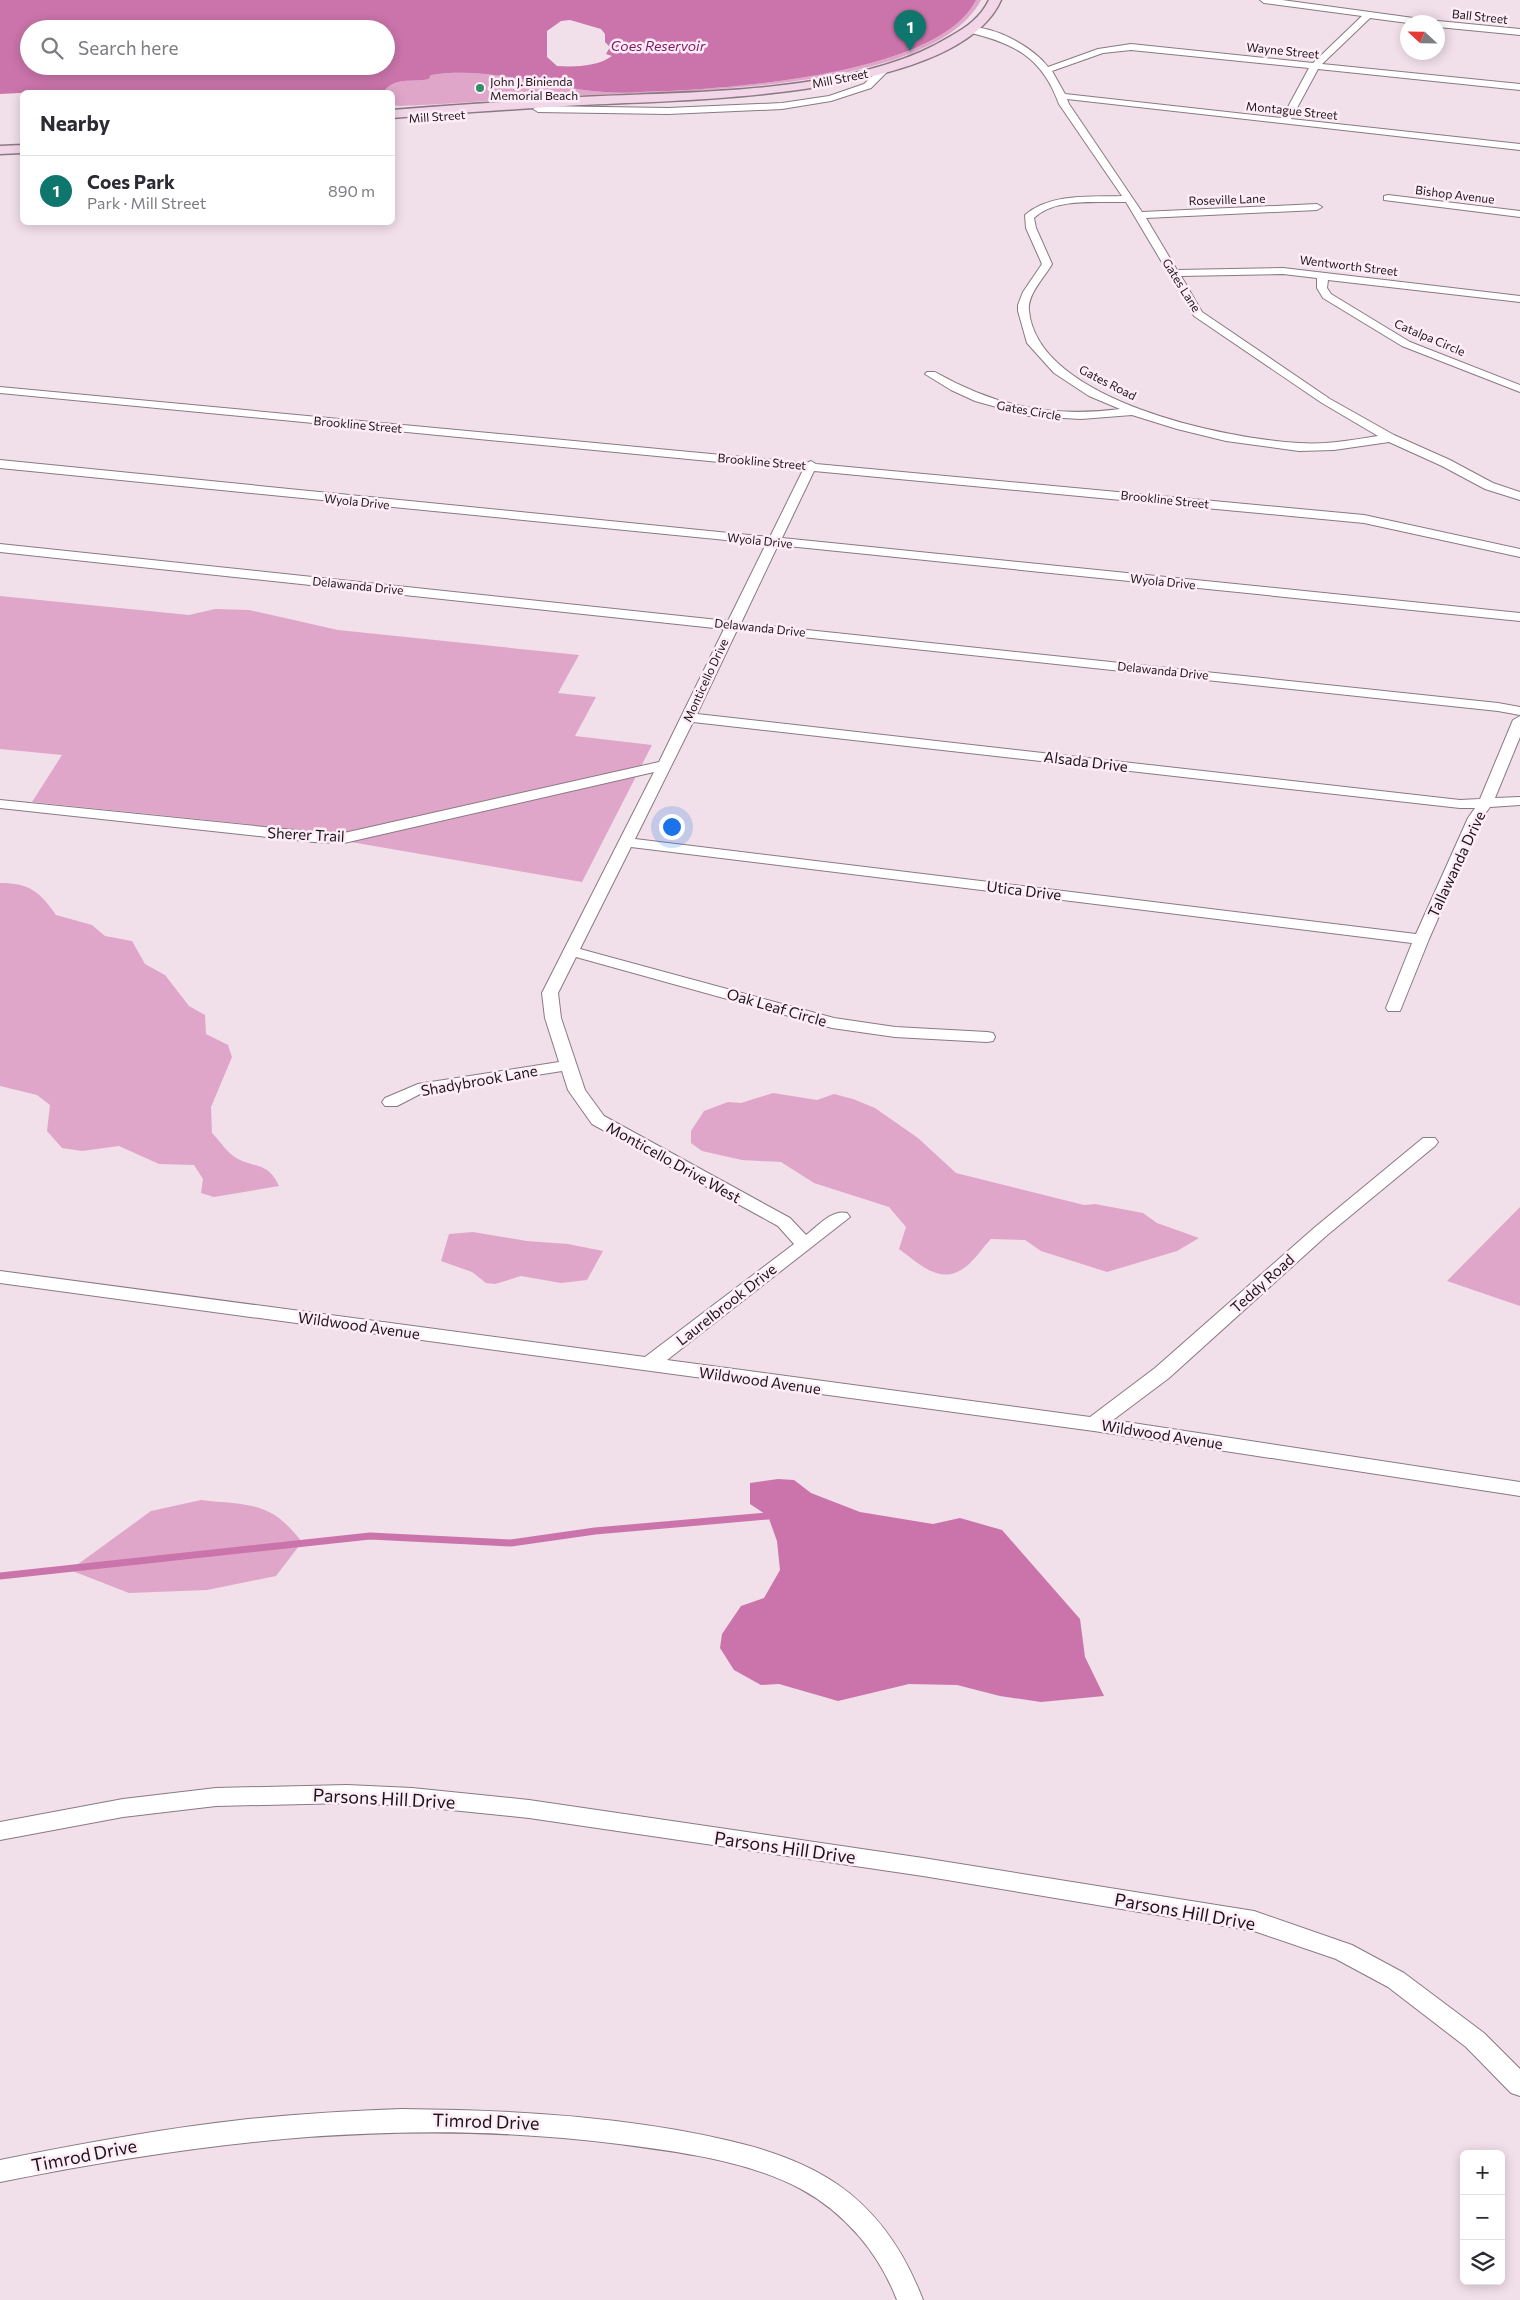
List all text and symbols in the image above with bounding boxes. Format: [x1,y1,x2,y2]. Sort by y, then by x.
street label: Ball Street [1451,6,1509,26]
pin: 1 [894,10,926,51]
north arrow [1400,15,1445,60]
search box [20,20,395,75]
icon: search [38,34,66,62]
text: Search here [78,36,178,59]
water label: Coes Reservoir [611,37,706,54]
street label: Wayne Street [1246,39,1320,61]
street label: Mill Street [811,66,869,90]
place label: John J. Binienda Memorial Beach [490,74,578,102]
marker: John J. Binienda Memorial Beach [474,82,486,94]
street label: Montague Street [1245,98,1339,122]
street label: Mill Street [408,107,466,125]
text: Nearby [40,110,110,135]
text: Coes Park [87,170,175,193]
text: 1 [52,181,60,200]
text: 890 m [328,181,375,200]
street label: Bishop Avenue [1415,182,1495,206]
street label: Roseville Lane [1188,191,1266,207]
text: Park · Mill Street [87,193,206,212]
street label: Wentworth Street [1299,252,1399,278]
street label: Gates Lane [1160,256,1204,314]
street label: Catalpa Circle [1392,316,1468,358]
street label: Gates Road [1077,362,1139,402]
street label: Gates Circle [996,397,1062,423]
street label: Brookline Street [313,413,403,435]
street label: Brookline Street [717,450,807,472]
street label: Brookline Street [1120,487,1210,511]
street label: Wyola Drive [324,491,390,511]
street label: Wyola Drive [727,530,793,550]
street label: Wyola Drive [1130,571,1196,591]
street label: Delawanda Drive [312,573,404,597]
street label: Delawanda Drive [714,615,806,639]
street label: Monticello Drive [680,636,730,724]
street label: Delawanda Drive [1117,658,1209,682]
street label: Alsada Drive [1043,747,1129,775]
street label: Tallawanda Drive [1423,808,1489,920]
your location [659,814,685,840]
street label: Sherer Trail [267,823,345,845]
street label: Utica Drive [986,876,1063,904]
street label: Oak Leaf Circle [725,984,829,1030]
street label: Shadybrook Lane [419,1061,539,1099]
street label: Monticello Drive West [604,1118,744,1206]
street label: Teddy Road [1226,1250,1298,1316]
street label: Laurelbrook Drive [672,1259,780,1349]
street label: Wildwood Avenue [297,1308,421,1342]
street label: Wildwood Avenue [698,1363,822,1397]
street label: Wildwood Avenue [1100,1416,1224,1453]
street label: Parsons Hill Drive [312,1783,456,1813]
street label: Parsons Hill Drive [713,1826,857,1868]
street label: Parsons Hill Drive [1113,1888,1257,1934]
street label: Timrod Drive [432,2108,540,2134]
street label: Timrod Drive [29,2134,139,2176]
map controls [1460,2150,1505,2285]
button: + [1460,2150,1505,2195]
button: − [1460,2195,1505,2240]
button: layers [1460,2240,1505,2285]

